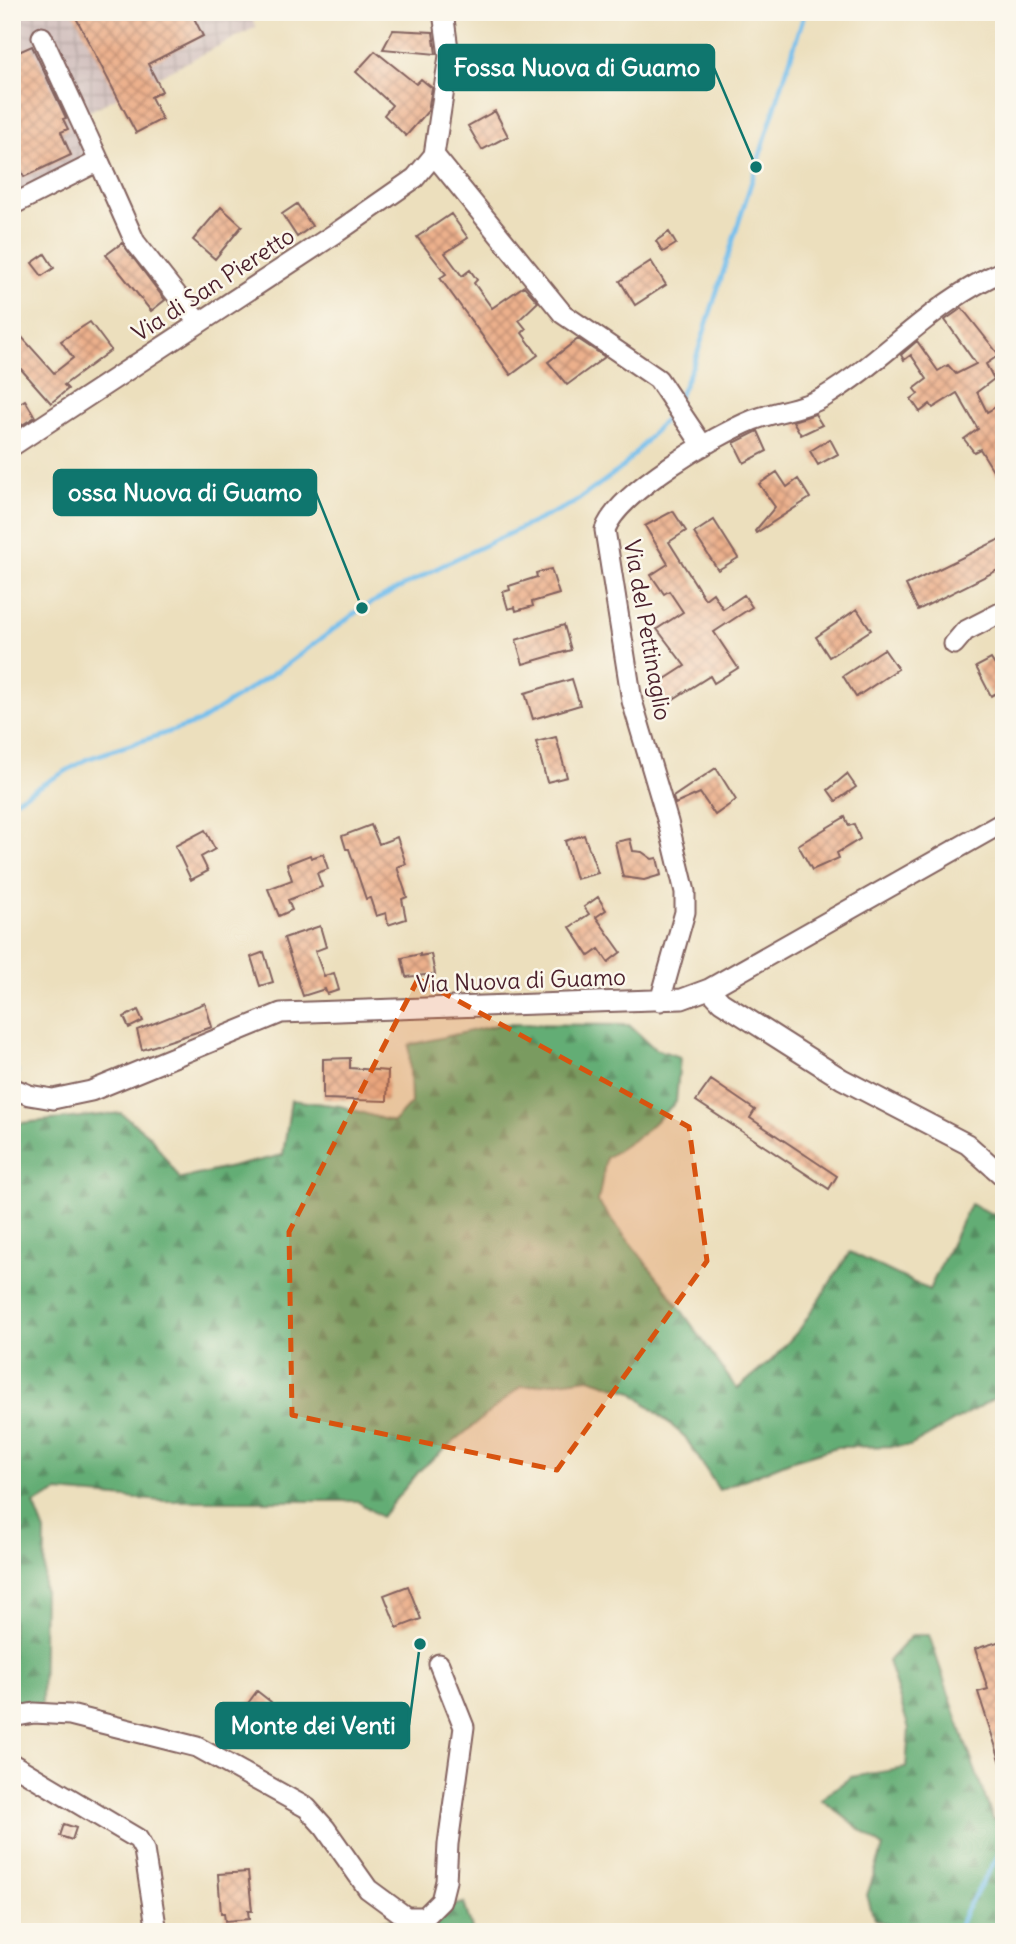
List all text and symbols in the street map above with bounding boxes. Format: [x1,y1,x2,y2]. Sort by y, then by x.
callout: Fossa Nuova di Guamo [439,45,714,90]
text: Fossa Nuova di Guamo [454,52,700,82]
street label: Via di San Pieretto [126,221,300,347]
callout: ossa Nuova di Guamo [54,470,316,515]
text: ossa Nuova di Guamo [68,477,302,507]
street label: Via del Pettinaglio [618,537,678,723]
street label: Via Nuova di Guamo [416,962,626,998]
callout: Monte dei Venti [216,1703,409,1748]
text: Monte dei Venti [230,1710,396,1740]

